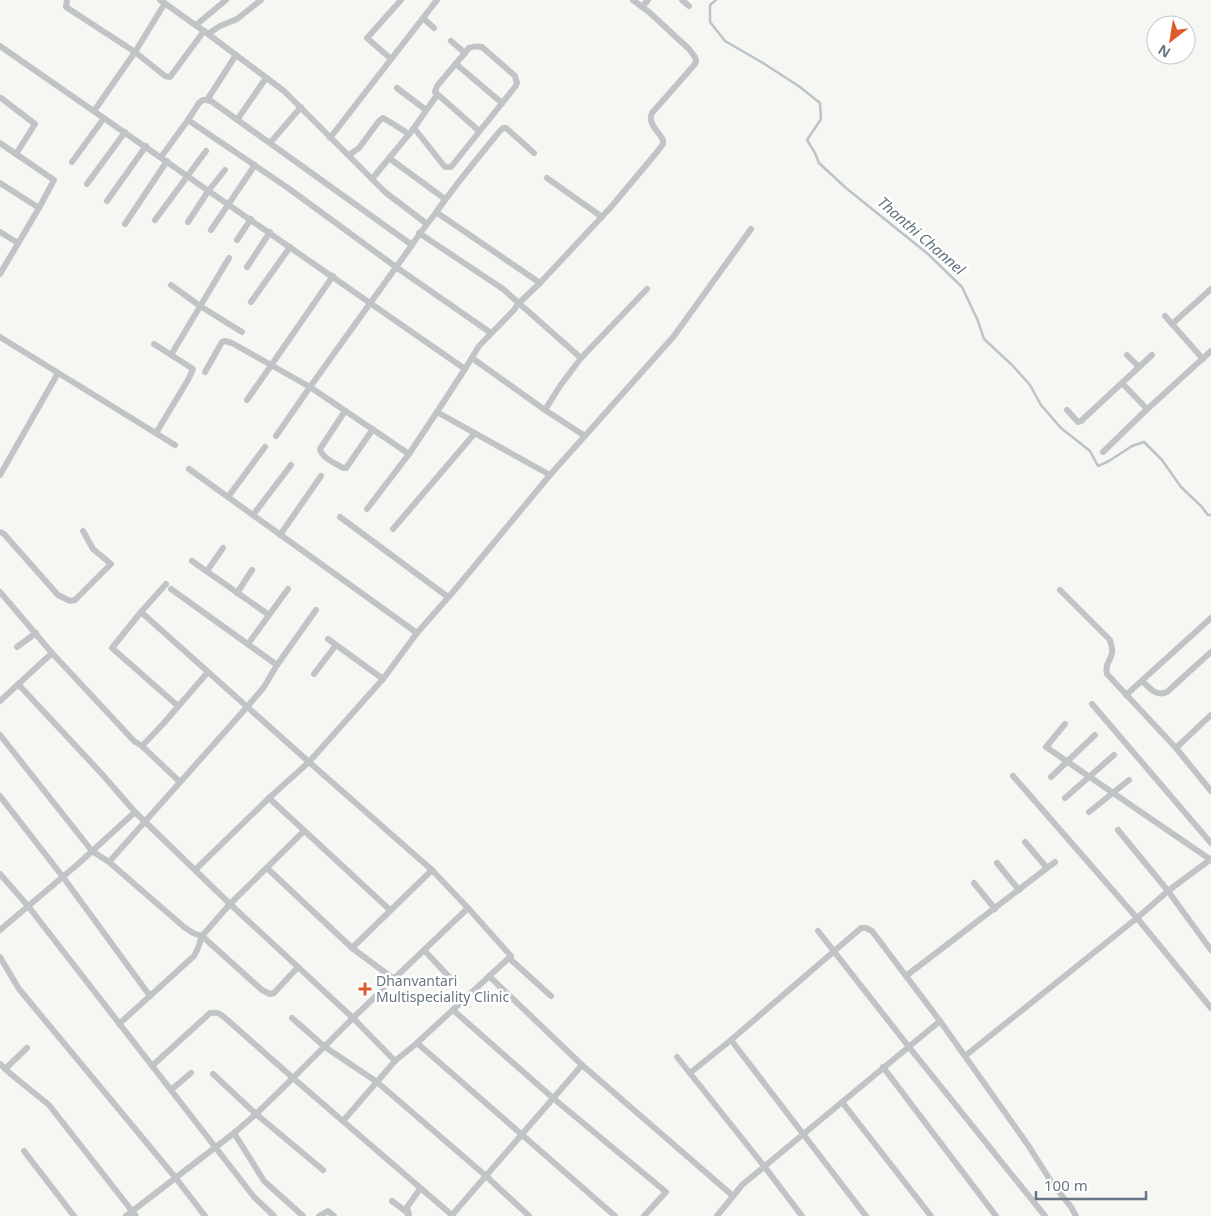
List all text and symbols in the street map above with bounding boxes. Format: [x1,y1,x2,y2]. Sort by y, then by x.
north arrow [1146,15,1196,65]
text: N [1154,40,1174,63]
water label: Thanthi Channel [874,192,970,279]
place label: Dhanvantari Multispeciality Clinic [376,971,509,1006]
marker: Dhanvantari Multispeciality Clinic [358,982,372,996]
scale bar [1036,1168,1146,1200]
text: 100 m [1044,1175,1088,1195]

